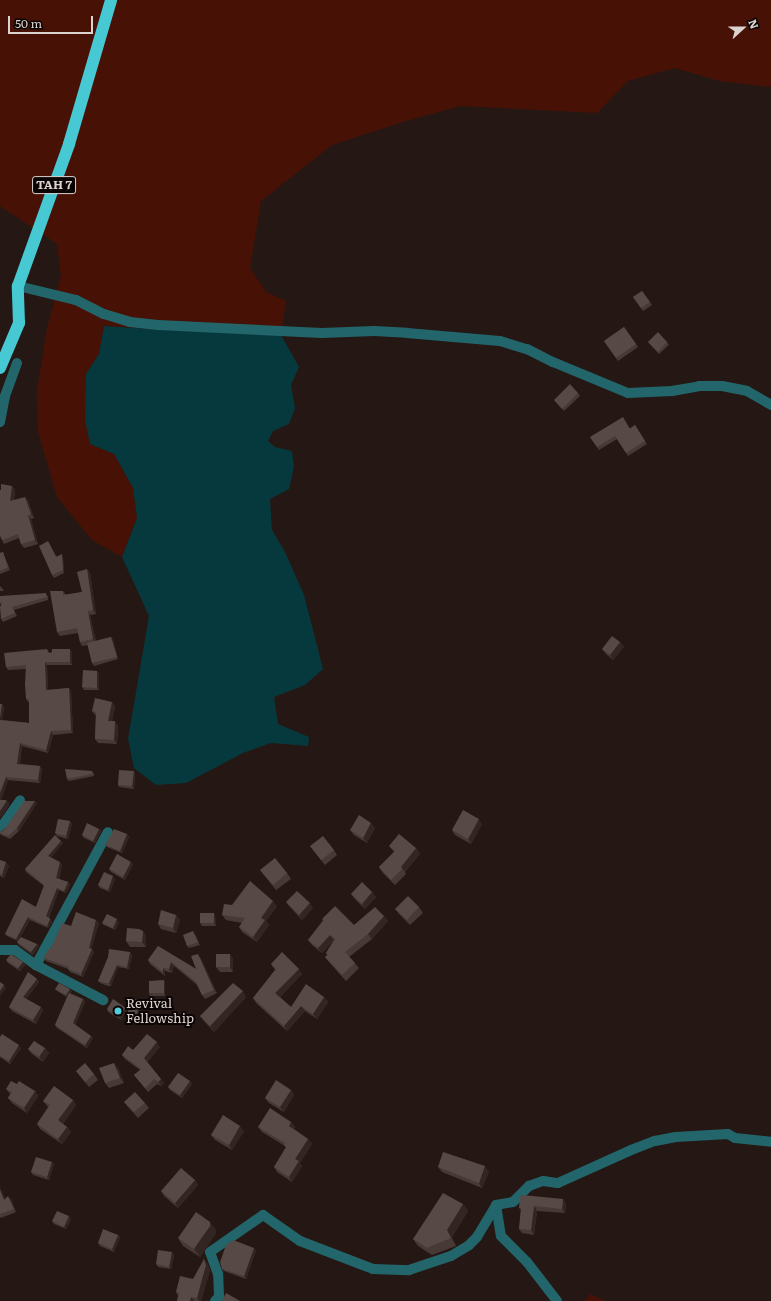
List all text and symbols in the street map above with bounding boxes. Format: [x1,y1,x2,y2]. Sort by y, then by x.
scale bar [10,8,95,34]
north arrow [723,8,763,48]
text: 50 m [15,14,42,32]
text: N [745,17,763,31]
road number: TAH 7 [32,175,76,195]
place label: Revival Fellowship [126,996,194,1027]
marker: Revival Fellowship [113,1006,123,1016]

